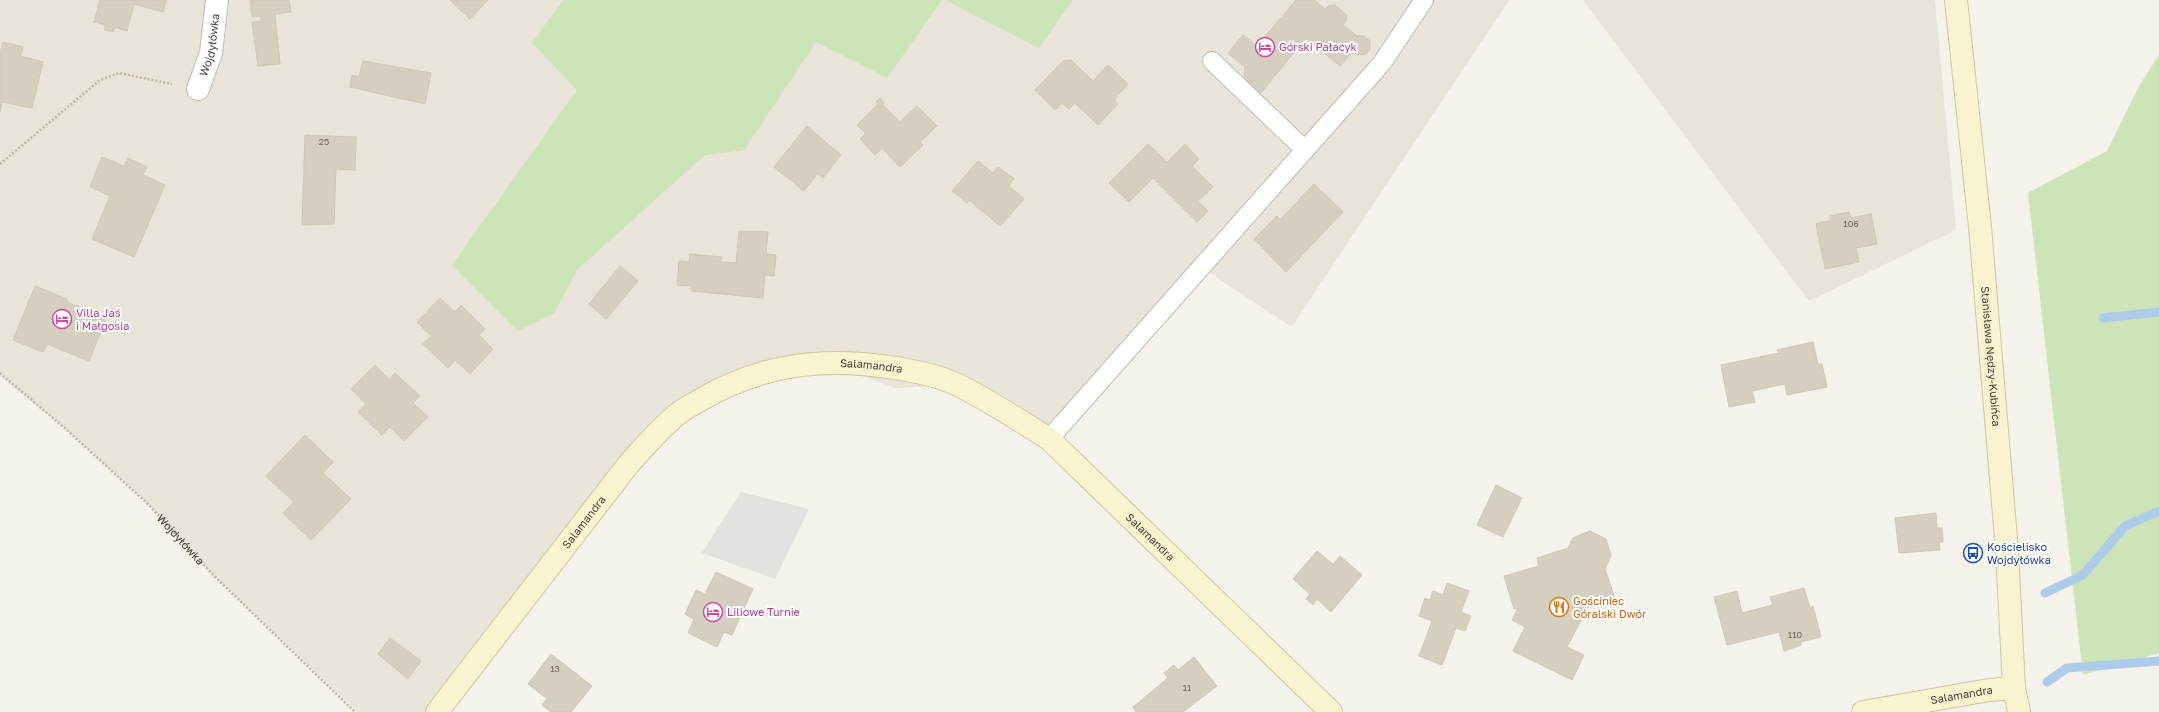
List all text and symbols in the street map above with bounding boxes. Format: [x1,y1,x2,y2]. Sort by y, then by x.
street label: Wojdyłówka [196,13,221,78]
hotel icon: Górski Pałacyk [1254,36,1276,58]
place label: Górski Pałacyk [1279,40,1357,53]
house number: 25 [319,136,329,147]
house number: 106 [1843,218,1859,229]
street label: Stanisława Nędzy-Kubińca [1979,286,2004,427]
place label: Villa Jaś i Małgosia [76,306,129,332]
hotel icon: Villa Jaś i Małgosia [51,308,73,330]
street label: Salamandra [840,356,904,375]
street label: Salamandra [559,493,608,551]
street label: Salamandra [1123,510,1178,563]
street label: Wojdyłówka [155,511,207,567]
place label: Kościelisko Wojdyłówka [1987,540,2051,566]
bus stop icon: Kościelisko Wojdyłówka [1962,542,1984,564]
place label: Gościniec Góralski Dwór [1573,594,1647,620]
restaurant icon: Gościniec Góralski Dwór [1548,596,1570,618]
hotel icon: Liliowe Turnie [702,601,724,623]
place label: Liliowe Turnie [727,605,800,618]
house number: 110 [1788,629,1803,640]
house number: 13 [550,663,560,674]
house number: 11 [1183,682,1192,693]
street label: Salamandra [1929,683,1993,706]

